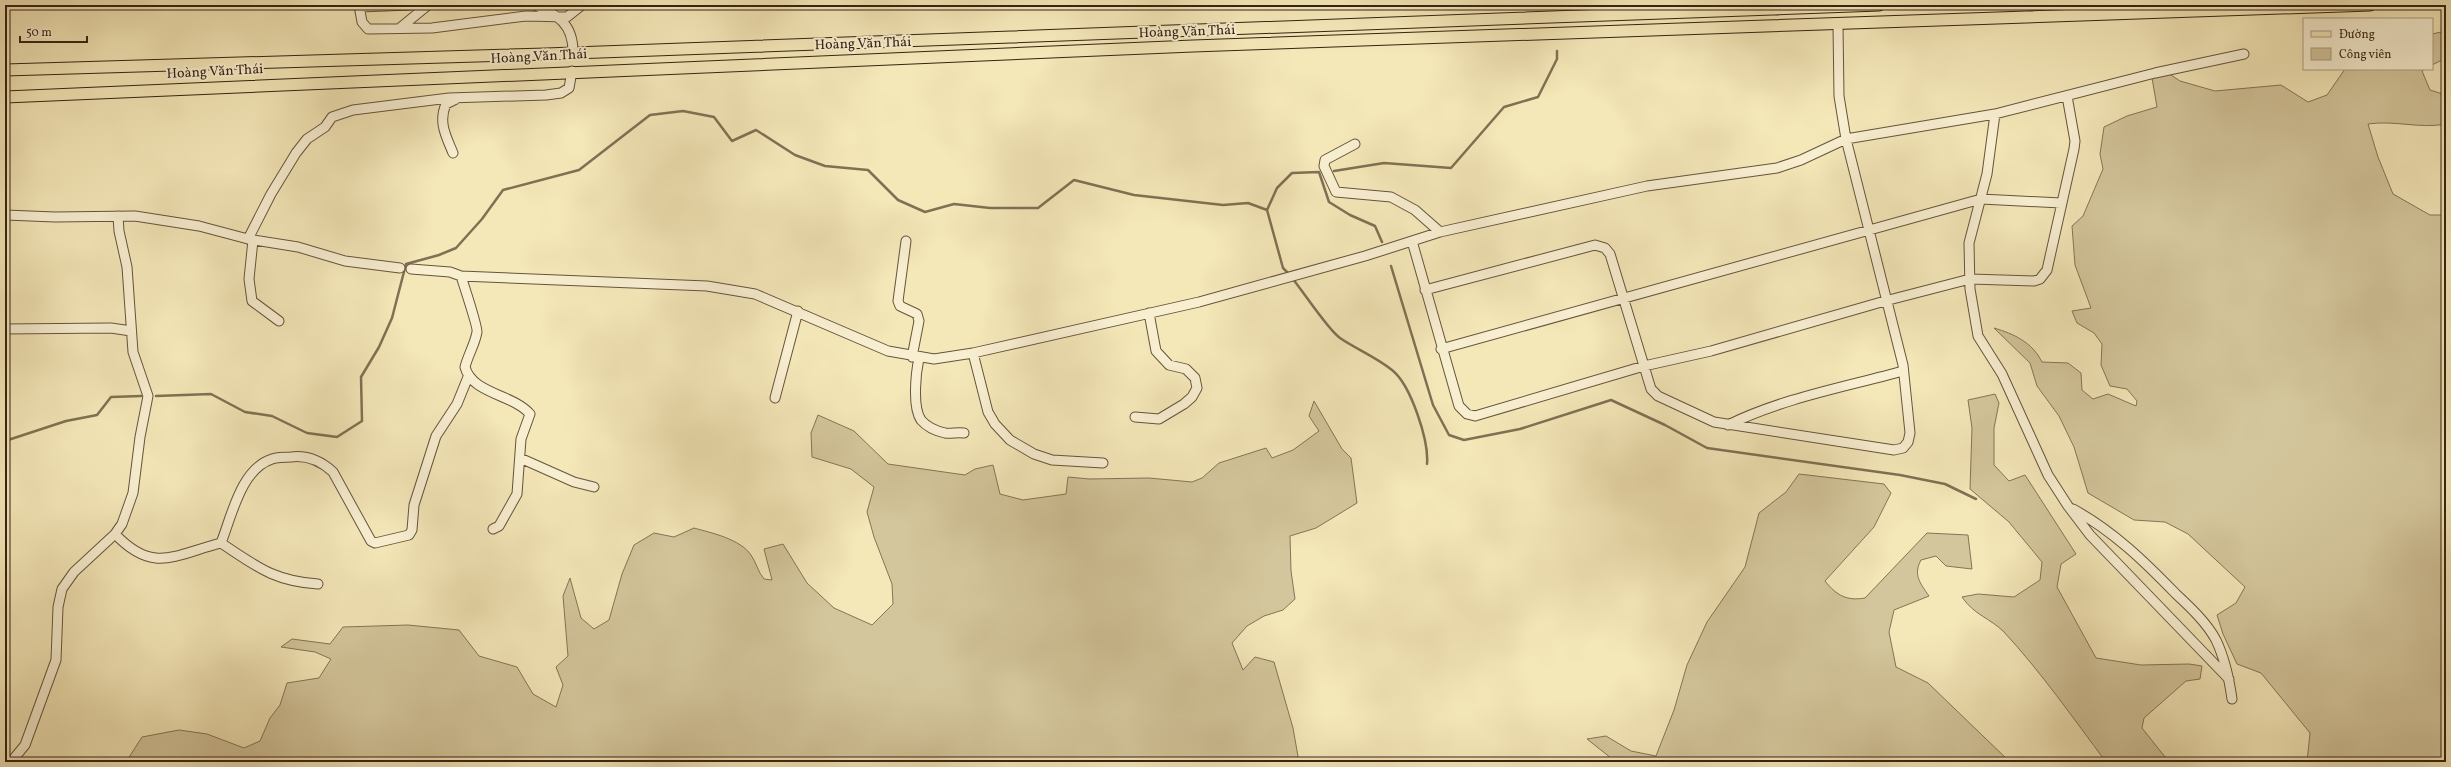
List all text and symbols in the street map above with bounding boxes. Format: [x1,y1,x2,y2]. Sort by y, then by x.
scale bar [20,18,87,44]
legend [2303,18,2433,70]
street label: Hoàng Văn Thái [1138,21,1236,43]
text: 50 m [26,25,52,41]
text: Đường [2339,27,2375,43]
street label: Hoàng Văn Thái [814,33,912,55]
street label: Hoàng Văn Thái [490,45,588,69]
text: Công viên [2339,47,2391,63]
street label: Hoàng Văn Thái [166,60,264,84]

